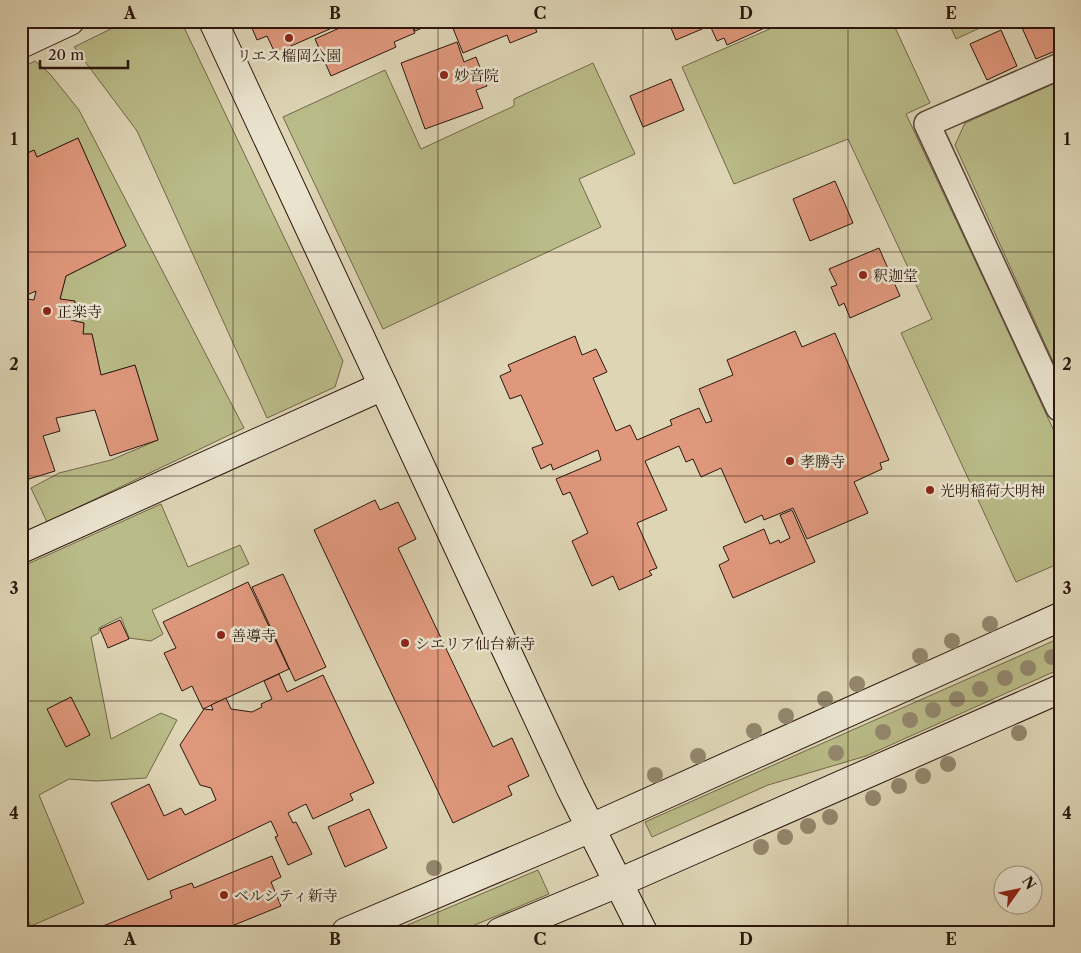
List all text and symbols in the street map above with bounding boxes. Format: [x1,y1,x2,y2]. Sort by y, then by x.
text: A [123,3,137,23]
text: B [329,3,341,23]
text: C [534,3,546,23]
text: D [739,3,753,23]
text: E [945,3,957,23]
marker: リエス榴岡公園 [283,32,295,44]
scale bar [40,38,128,70]
text: 20 m [48,45,84,64]
place label: リエス榴岡公園 [237,46,341,65]
place label: 妙音院 [454,66,499,85]
marker: 妙音院 [438,69,450,81]
text: 1 [10,129,18,149]
text: 1 [1063,129,1071,149]
place label: 釈迦堂 [873,266,918,285]
marker: 釈迦堂 [857,269,869,281]
place label: 正楽寺 [57,302,102,321]
marker: 正楽寺 [41,305,53,317]
text: 2 [9,354,19,374]
text: 2 [1062,354,1072,374]
place label: 孝勝寺 [800,452,845,471]
marker: 孝勝寺 [784,455,796,467]
place label: 光明稲荷大明神 [940,481,1045,500]
marker: 光明稲荷大明神 [924,484,936,496]
text: 3 [9,578,19,598]
text: 3 [1062,578,1072,598]
place label: 善導寺 [231,626,276,645]
marker: 善導寺 [215,629,227,641]
place label: シエリア仙台新寺 [415,634,535,653]
marker: シエリア仙台新寺 [399,637,411,649]
text: 4 [9,803,19,823]
text: 4 [1062,803,1072,823]
north arrow [994,866,1044,916]
text: N [1018,873,1040,893]
place label: ベルシティ新寺 [234,886,337,905]
marker: ベルシティ新寺 [218,889,230,901]
text: A [123,929,137,949]
text: B [329,929,341,949]
text: C [534,929,546,949]
text: D [739,929,753,949]
text: E [945,929,957,949]

